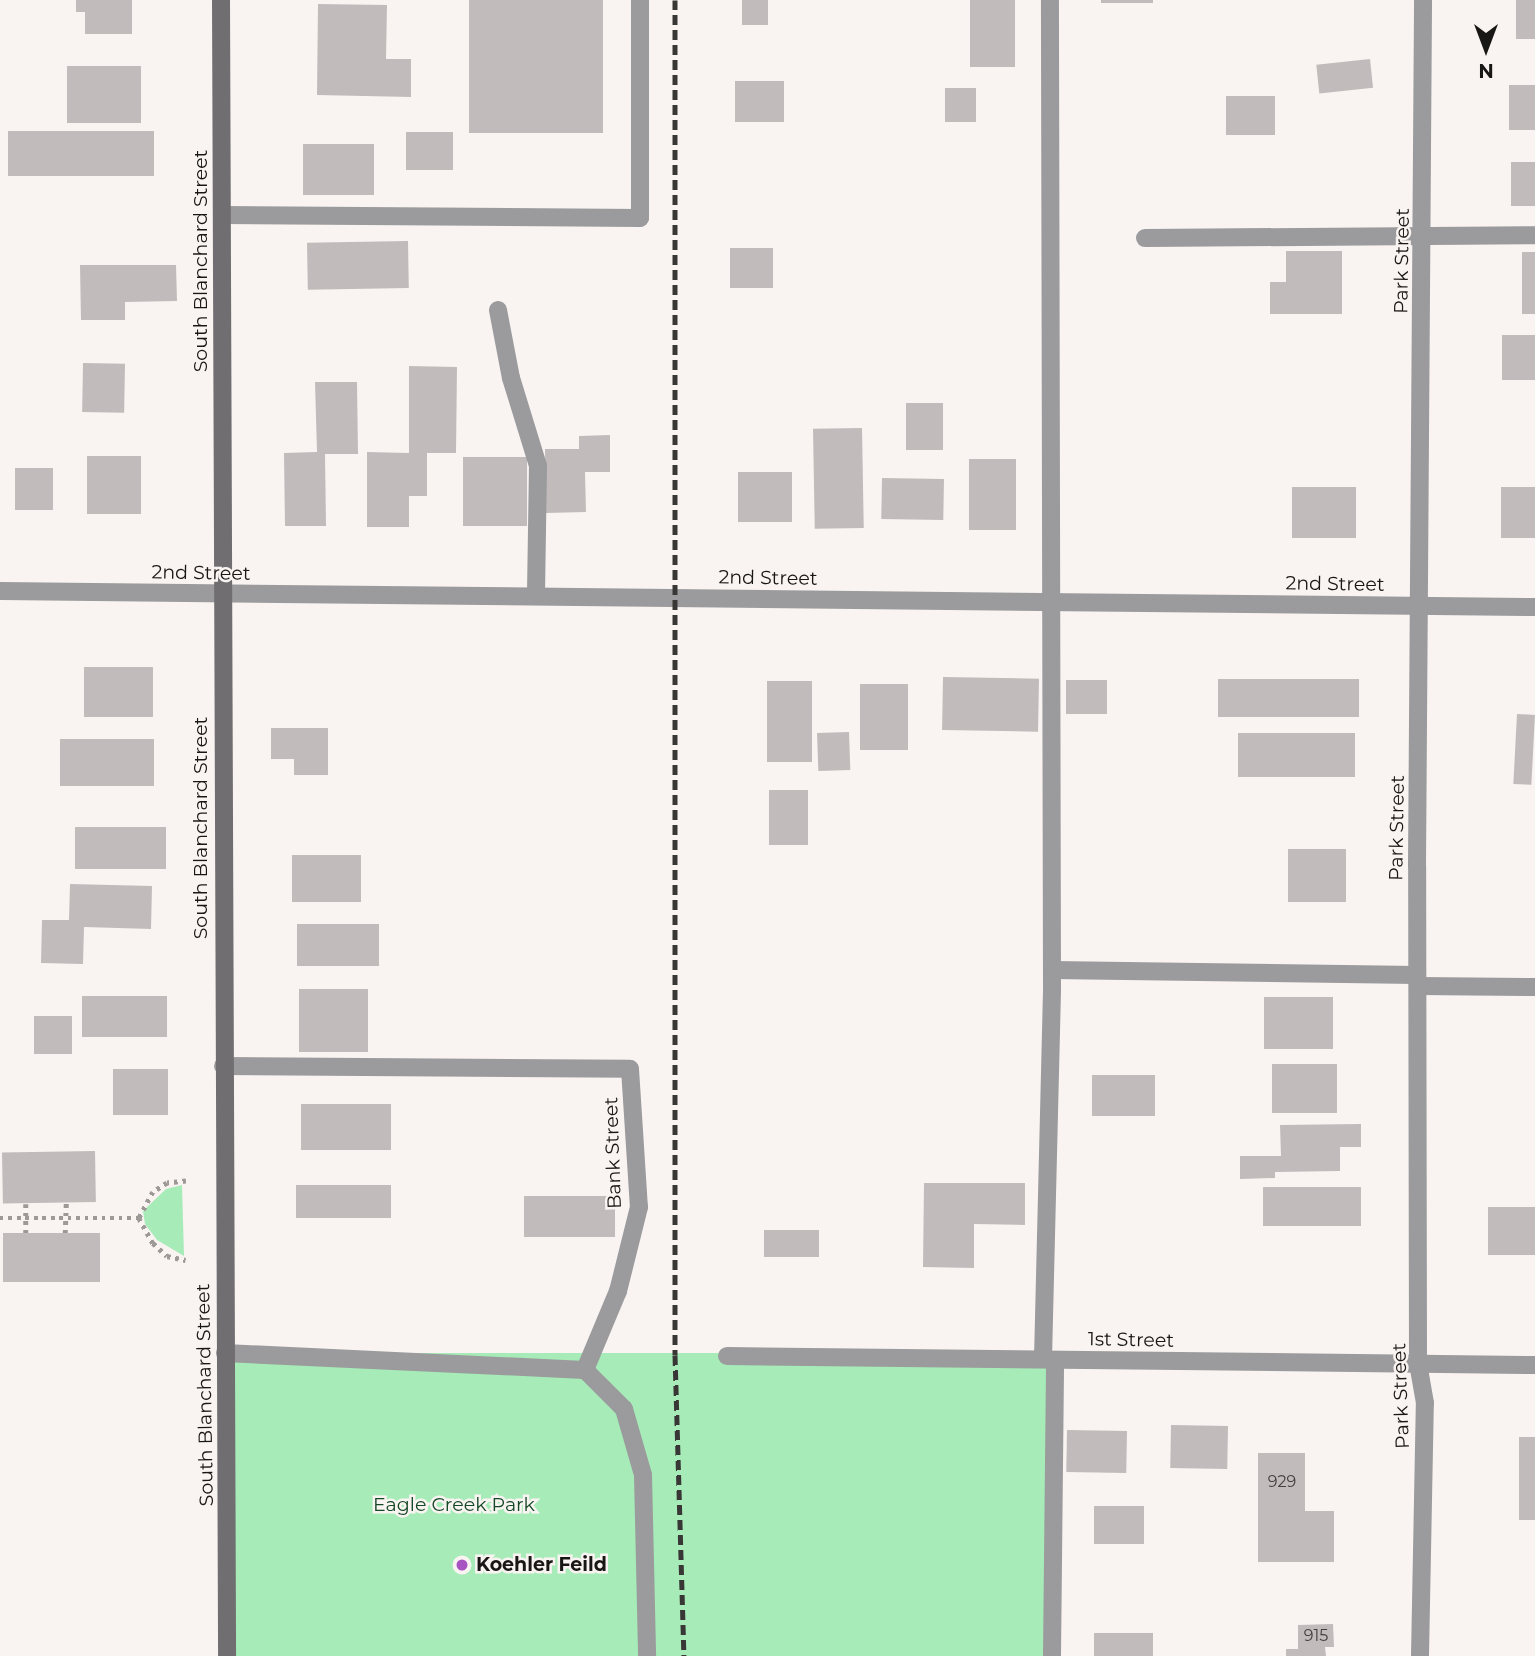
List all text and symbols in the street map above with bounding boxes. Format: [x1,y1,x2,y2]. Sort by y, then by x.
north arrow [1451,14,1521,84]
text: N [1478,59,1494,82]
street label: South Blanchard Street [190,150,212,372]
street label: Park Street [1390,208,1414,314]
street label: 2nd Street [151,561,251,585]
street label: 2nd Street [718,566,818,590]
street label: 2nd Street [1285,572,1385,596]
street label: South Blanchard Street [190,717,212,939]
street label: Park Street [1385,775,1409,881]
street label: Bank Street [600,1097,626,1209]
street label: South Blanchard Street [192,1283,218,1507]
street label: 1st Street [1088,1328,1174,1352]
street label: Park Street [1388,1343,1414,1449]
house number: 929 [1268,1472,1296,1492]
park label: Eagle Creek Park [373,1494,535,1516]
place label: Koehler Feild [476,1554,607,1576]
marker: Koehler Feild [454,1557,470,1573]
house number: 915 [1304,1626,1328,1646]

